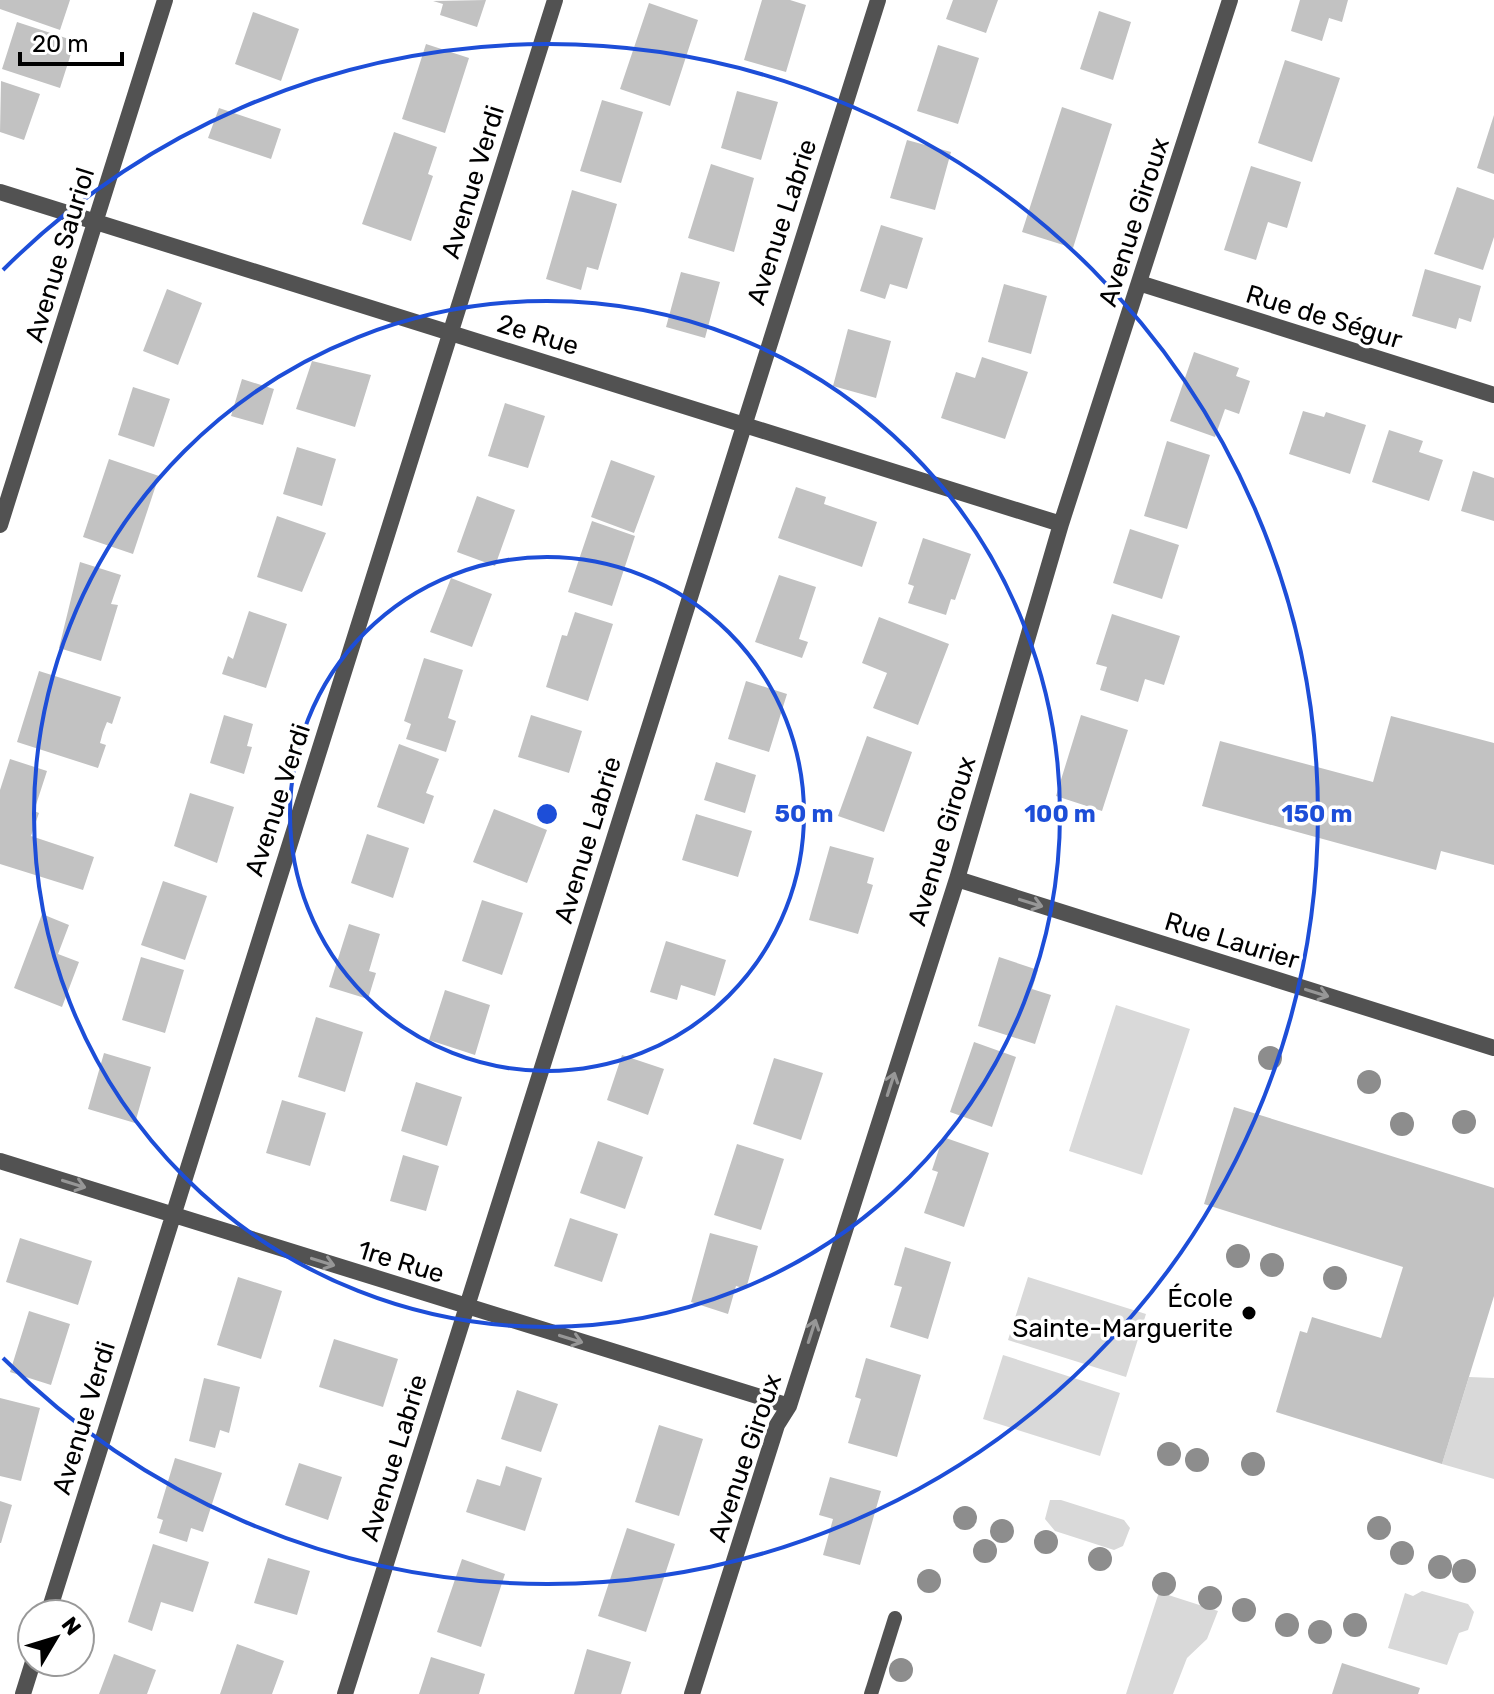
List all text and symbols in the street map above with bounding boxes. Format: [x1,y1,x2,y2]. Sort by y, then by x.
scale bar [20,16,122,66]
text: 20 m [32,30,89,58]
street label: Avenue Verdi [435,102,511,262]
street label: Avenue Giroux [1092,134,1176,310]
street label: Avenue Labrie [741,135,823,309]
street label: Avenue Sauriol [19,164,101,346]
street label: Rue de Ségur [1242,279,1406,356]
street label: 2e Rue [494,308,582,362]
street label: Avenue Verdi [239,720,317,880]
street label: Avenue Giroux [901,752,983,930]
street label: Avenue Labrie [548,753,628,927]
centre of rings [533,800,561,828]
text: 50 m [775,800,833,828]
text: 100 m [1024,800,1096,828]
text: 150 m [1282,800,1352,828]
one-way arrow [1017,896,1043,911]
street label: Rue Laurier [1161,906,1303,976]
one-way arrow [1305,986,1330,1001]
one-way arrow [884,1071,899,1097]
one-way arrow [62,1178,87,1193]
street label: 1re Rue [354,1234,448,1290]
one-way arrow [309,1255,335,1270]
place label: École Sainte-Marguerite [1012,1283,1233,1344]
marker: École Sainte-Marguerite [1240,1304,1258,1322]
one-way arrow [806,1319,821,1344]
one-way arrow [558,1333,583,1347]
street label: Avenue Verdi [46,1338,122,1498]
street label: Avenue Giroux [702,1370,788,1546]
street label: Avenue Labrie [354,1371,434,1545]
north arrow [16,1598,96,1678]
text: N [56,1611,87,1641]

